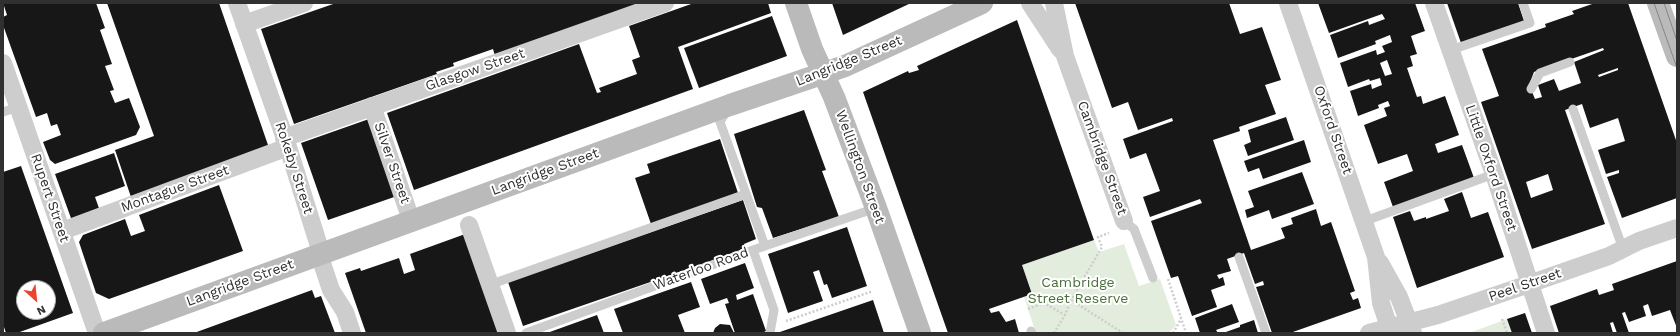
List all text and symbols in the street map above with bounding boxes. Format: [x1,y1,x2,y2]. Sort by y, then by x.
street label: Langridge Street [793,32,905,90]
street label: Glasgow Street [423,45,527,95]
street label: Oxford Street [1310,83,1356,177]
street label: Cambridge Street [1074,99,1130,217]
street label: Little Oxford Street [1461,103,1521,233]
street label: Wellington Street [832,108,888,226]
street label: Rokeby Street [271,120,317,216]
street label: Silver Street [370,120,414,206]
street label: Langridge Street [489,145,601,199]
street label: Rupert Street [27,151,73,245]
street label: Montague Street [119,162,231,216]
street label: Waterloo Road [651,244,751,294]
street label: Langridge Street [184,256,296,310]
street label: Peel Street [1486,265,1564,305]
park label: Cambridge Street Reserve [1028,275,1128,308]
north arrow [16,280,56,320]
text: N [35,303,48,318]

